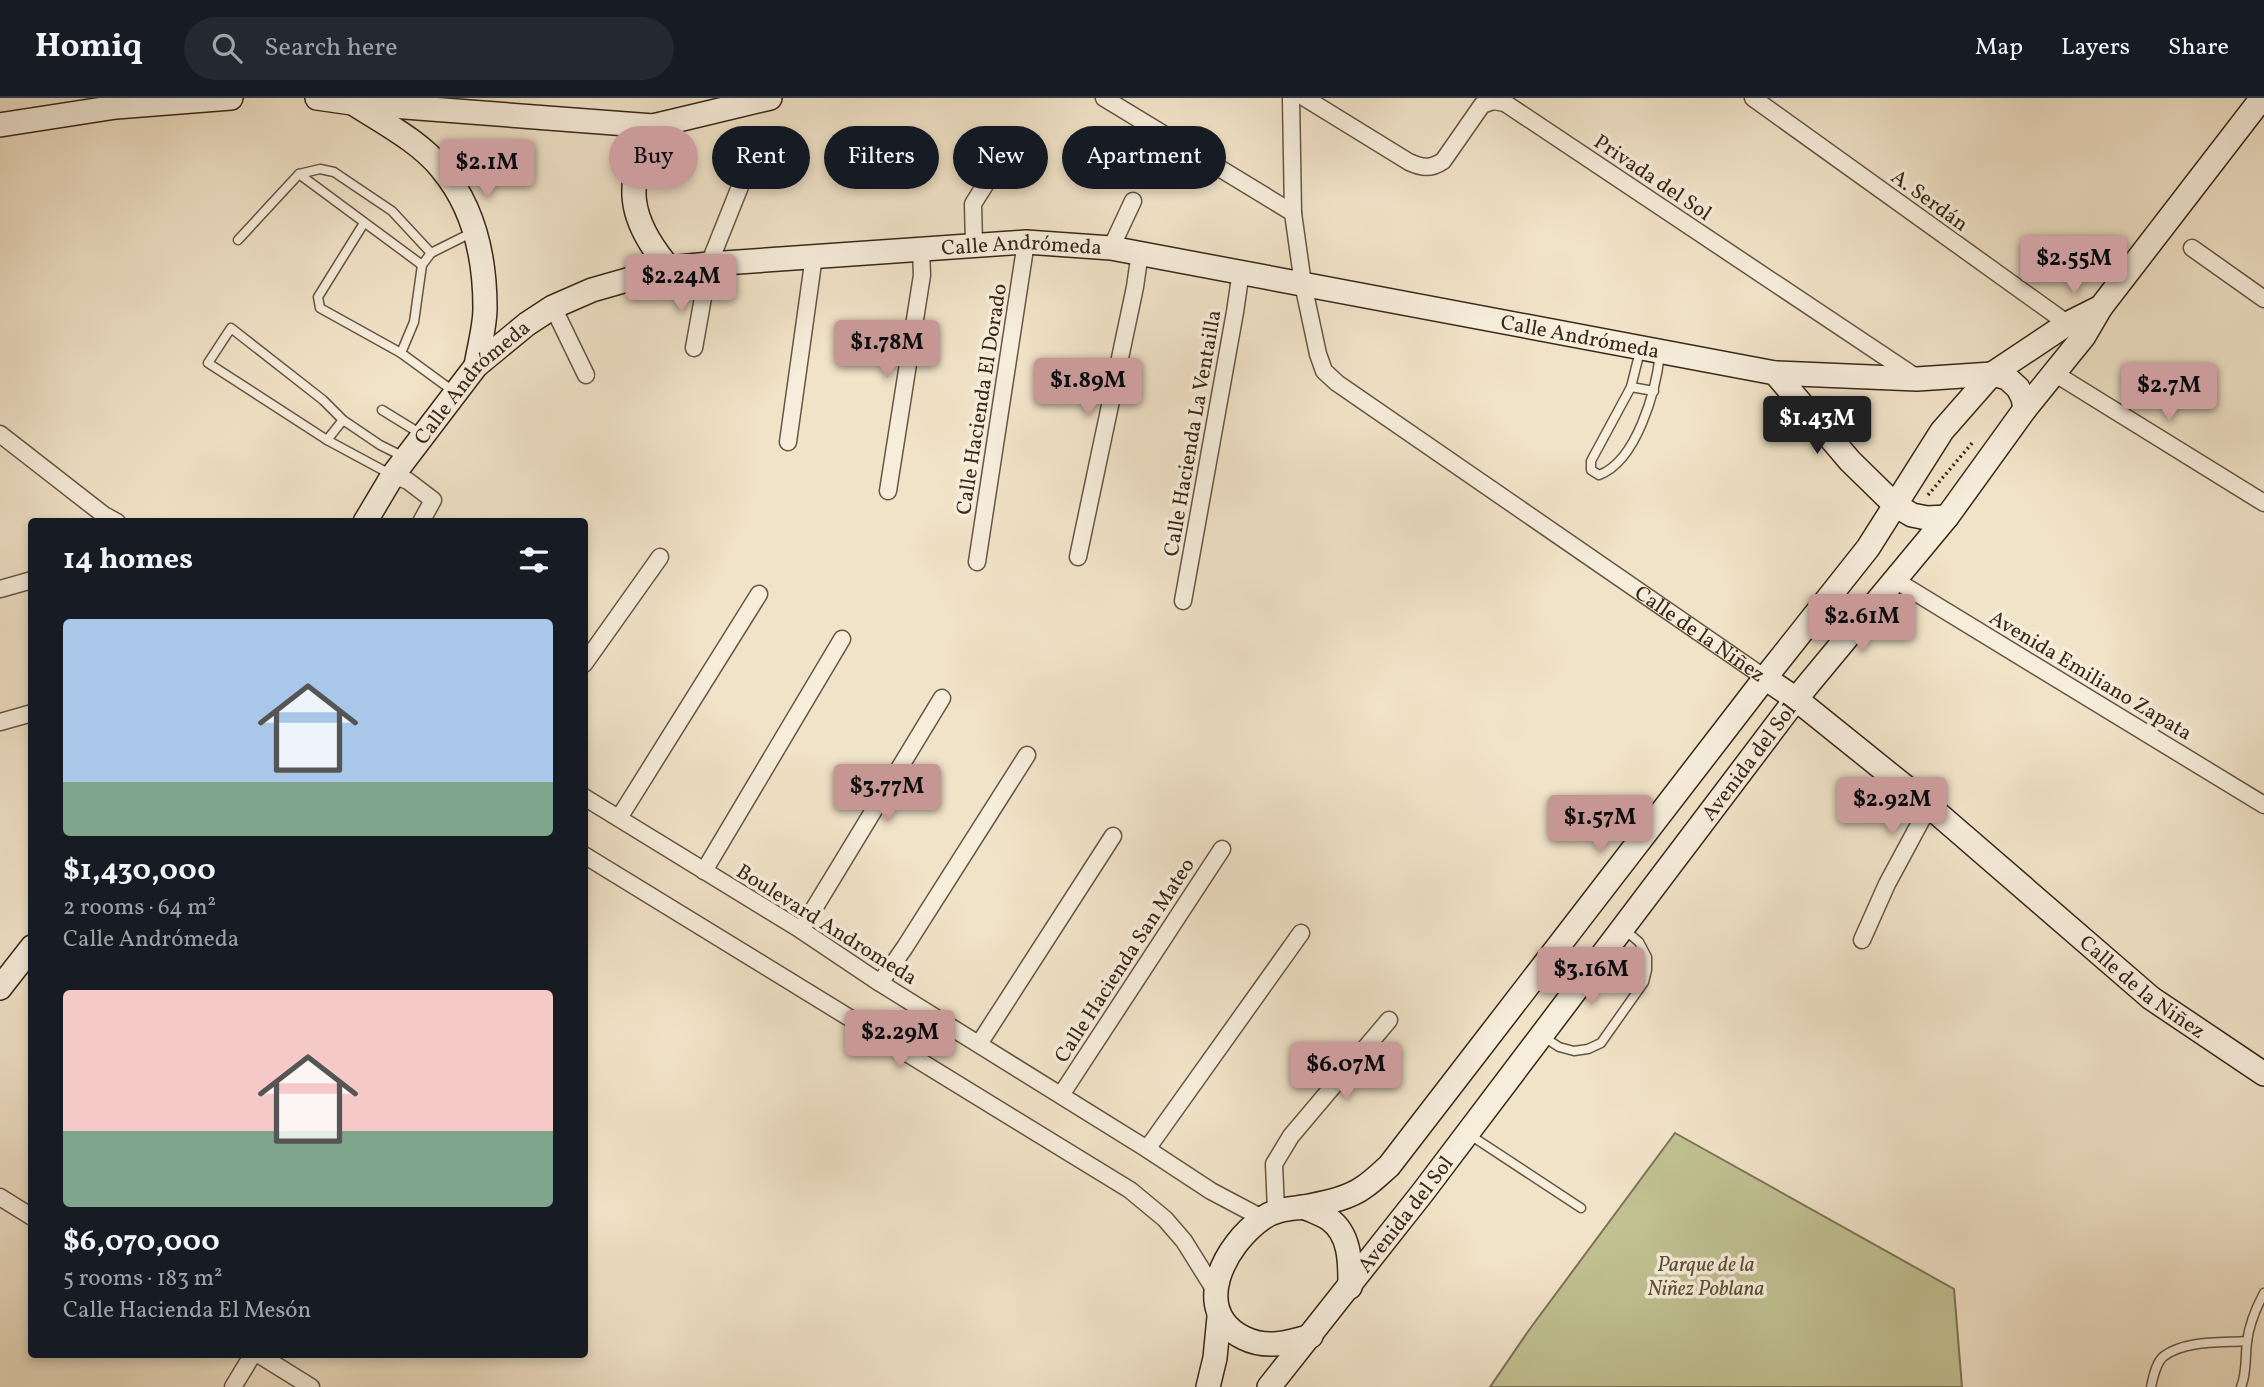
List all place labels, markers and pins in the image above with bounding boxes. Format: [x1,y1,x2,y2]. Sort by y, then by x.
pin: $2.1M [438,140,536,200]
pin: $2.55M [2017,236,2131,296]
pin: $2.24M [624,254,738,314]
pin: $1.78M [830,320,944,380]
pin: $1.89M [1031,358,1145,418]
pin: $2.7M [2120,364,2218,423]
pin: $1.43M [1760,396,1874,456]
pin: $2.61M [1805,594,1919,654]
pin: $3.77M [830,764,944,824]
pin: $2.92M [1835,778,1949,837]
pin: $1.57M [1543,796,1657,855]
pin: $3.16M [1534,948,1648,1007]
pin: $2.29M [843,1010,957,1070]
pin: $6.07M [1289,1042,1403,1102]

